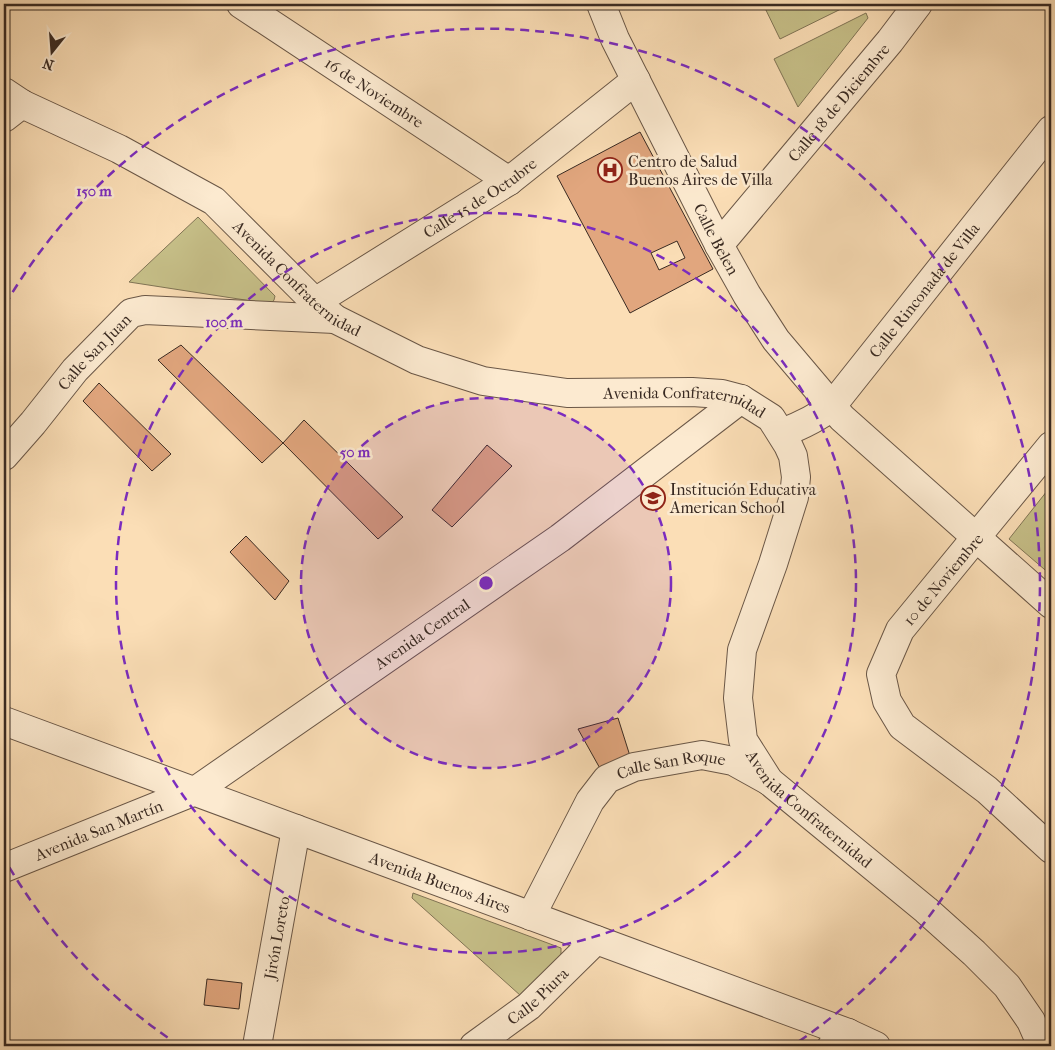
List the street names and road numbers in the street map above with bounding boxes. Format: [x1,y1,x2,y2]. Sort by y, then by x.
street label: Calle 18 de Diciembre [784,40,894,166]
street label: 16 de Noviembre [321,53,427,132]
street label: Calle 15 de Octubre [420,154,541,242]
street label: Calle Belen [690,200,743,279]
street label: Avenida Confraternidad [228,216,364,341]
street label: Calle Rinconada de Villa [865,219,984,362]
street label: Calle San Juan [54,309,136,394]
street label: Avenida Confraternidad [602,383,769,422]
street label: 10 de Noviembre [899,529,987,629]
street label: Avenida Central [370,594,474,674]
street label: Calle San Roque [614,746,727,784]
street label: Avenida Confraternidad [741,746,876,872]
street label: Avenida San Martín [31,796,166,865]
street label: Avenida Buenos Aires [366,848,513,917]
street label: Jirón Loreto [260,895,294,983]
street label: Calle Piura [504,963,573,1029]

